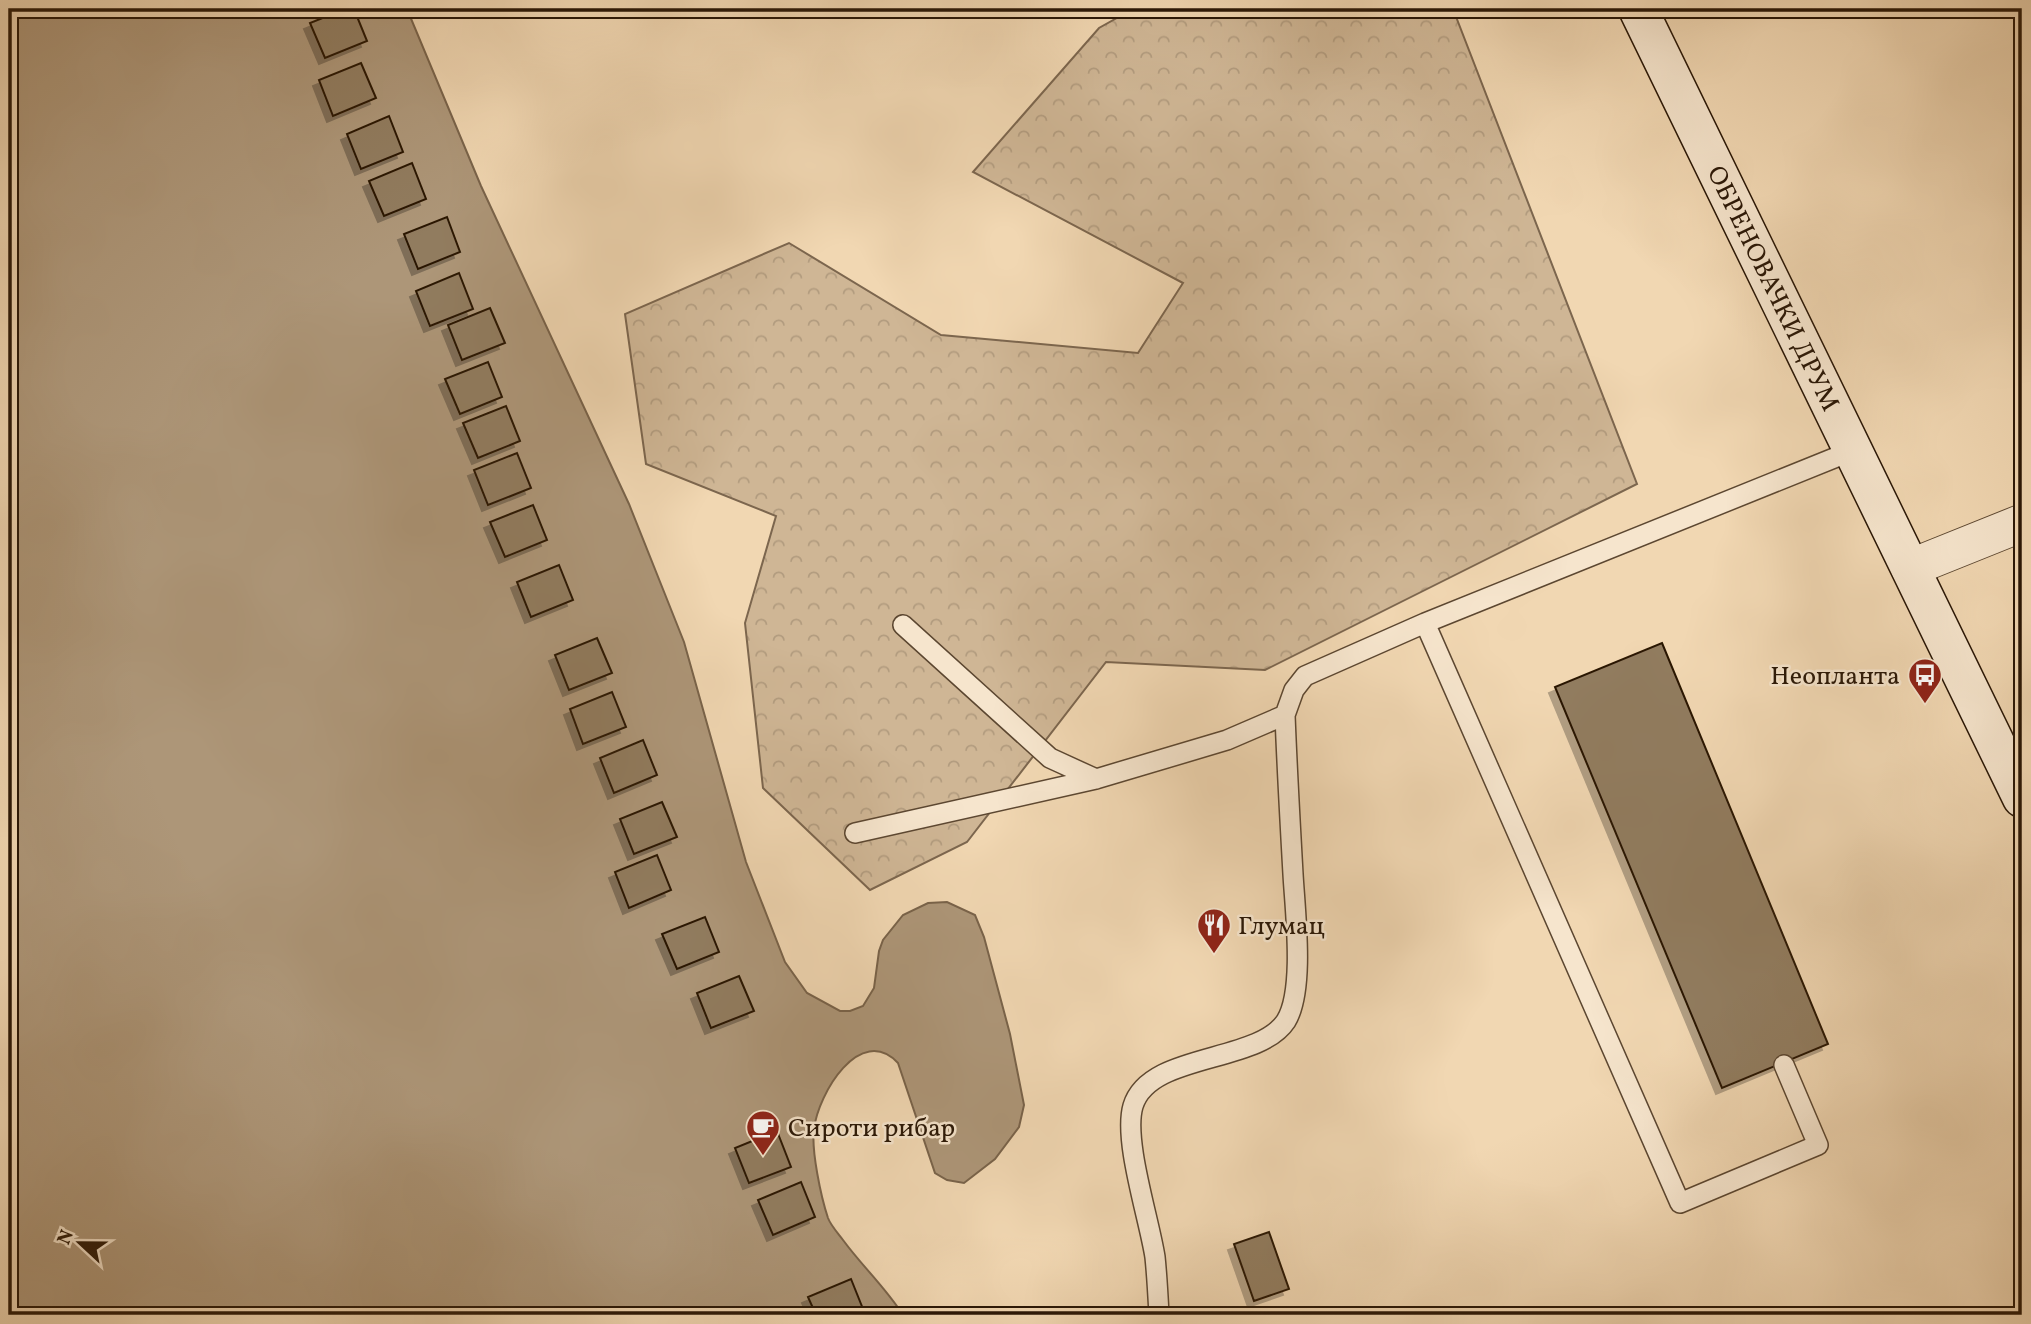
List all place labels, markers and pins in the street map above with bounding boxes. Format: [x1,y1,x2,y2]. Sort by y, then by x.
bus stop icon: Неопланта [1906,656,1944,705]
place label: Неопланта [1770,659,1900,695]
restaurant icon: Глумац [1195,906,1233,955]
place label: Глумац [1238,909,1325,945]
cafe icon: Сироти рибар [744,1108,782,1157]
place label: Сироти рибар [788,1111,955,1147]

